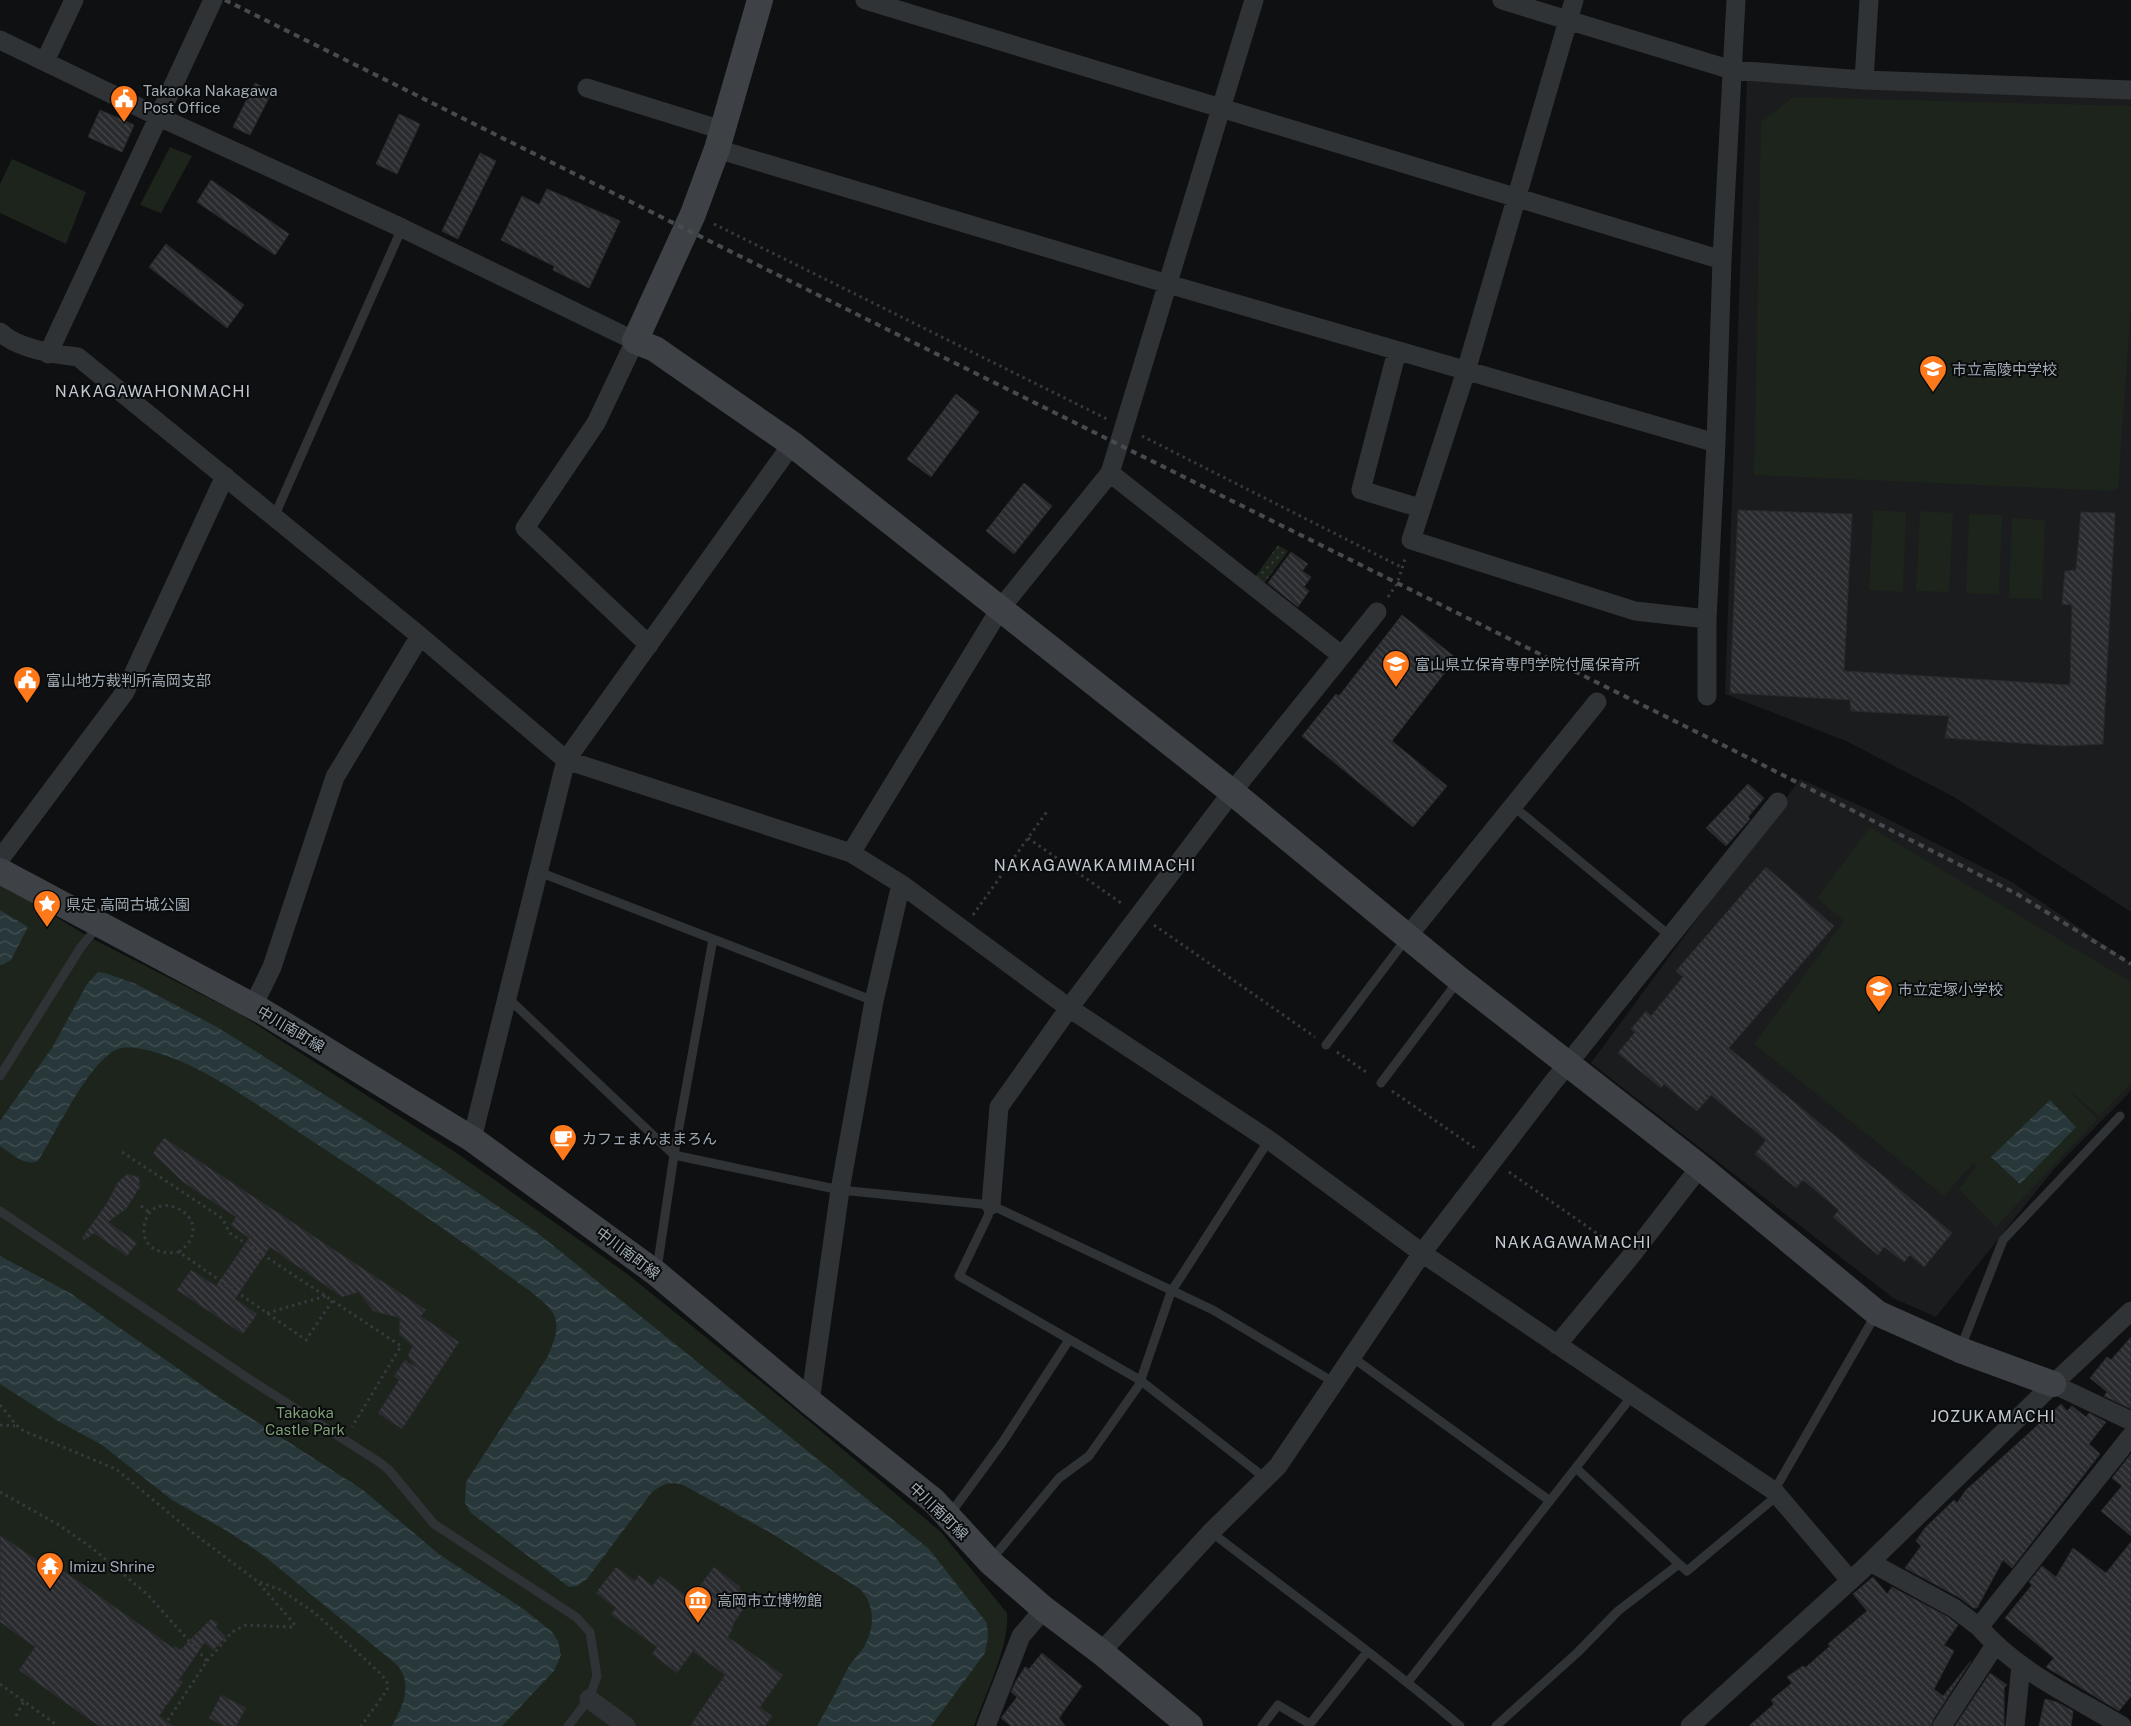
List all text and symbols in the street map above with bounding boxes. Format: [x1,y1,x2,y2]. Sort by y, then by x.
place label: Takaoka Nakagawa Post Office [143,82,278,116]
public building icon: Takaoka Nakagawa Post Office [109,84,139,123]
school or university icon: 市立高陵中学校 [1918,354,1948,393]
place label: 市立高陵中学校 [1952,361,2057,378]
district label: NAKAGAWAHONMACHI [55,382,251,401]
school or university icon: 富山県立保育専門学院付属保育所 [1381,649,1411,688]
place label: 富山県立保育専門学院付属保育所 [1415,656,1640,673]
public building icon: 富山地方裁判所高岡支部 [12,665,42,704]
place label: 富山地方裁判所高岡支部 [46,672,211,689]
district label: NAKAGAWAKAMIMACHI [994,856,1196,875]
place icon: 県定 高岡古城公園 [32,889,62,928]
place label: 県定 高岡古城公園 [66,896,190,913]
school or university icon: 市立定塚小学校 [1864,974,1894,1013]
place label: 市立定塚小学校 [1898,981,2003,998]
street label: 中川南町線 [254,1002,328,1056]
cafe icon: カフェまんままろん [548,1123,578,1162]
place label: カフェまんままろん [582,1130,717,1147]
street label: 中川南町線 [593,1224,663,1282]
district label: NAKAGAWAMACHI [1494,1233,1652,1252]
park label: Takaoka Castle Park [265,1404,345,1438]
district label: JOZUKAMACHI [1930,1407,2056,1426]
street label: 中川南町線 [906,1479,972,1543]
temple icon: Imizu Shrine [35,1551,65,1590]
place label: Imizu Shrine [69,1558,155,1575]
museum icon: 高岡市立博物館 [683,1585,713,1624]
place label: 高岡市立博物館 [717,1592,822,1609]

